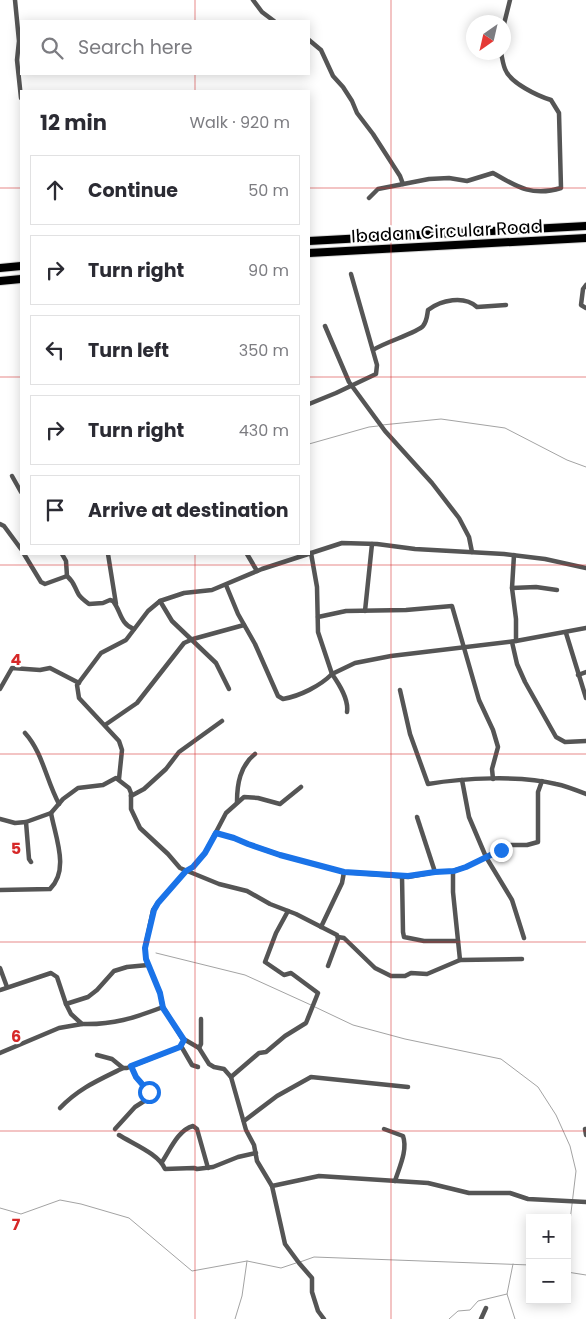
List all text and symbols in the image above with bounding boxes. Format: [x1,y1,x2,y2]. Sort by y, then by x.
north arrow [466,15,511,60]
search box [20,20,310,75]
icon: search [38,34,66,62]
text: Search here [78,34,192,61]
text: 12 min [40,108,107,137]
text: Walk · 920 m [189,111,290,134]
icon: ahead [41,176,69,204]
text: Continue [88,177,178,204]
text: 50 m [248,179,289,202]
street label: Ibadan Circular Road [351,213,543,249]
icon: right [41,256,69,284]
text: Turn right [88,257,184,284]
text: 90 m [248,259,289,282]
icon: left [41,336,69,364]
text: Turn left [88,337,169,364]
text: 350 m [239,339,289,362]
icon: right [41,416,69,444]
text: Turn right [88,417,184,444]
text: 430 m [239,419,289,442]
icon: arrive [41,496,69,524]
text: Arrive at destination [88,497,289,524]
text: 4 [11,648,22,671]
text: 5 [11,837,21,860]
route end [490,839,513,862]
text: 6 [11,1025,21,1048]
route start [138,1081,161,1104]
text: 7 [12,1213,21,1236]
map controls [526,1214,571,1304]
button: + [526,1214,571,1259]
button: − [526,1259,571,1304]

